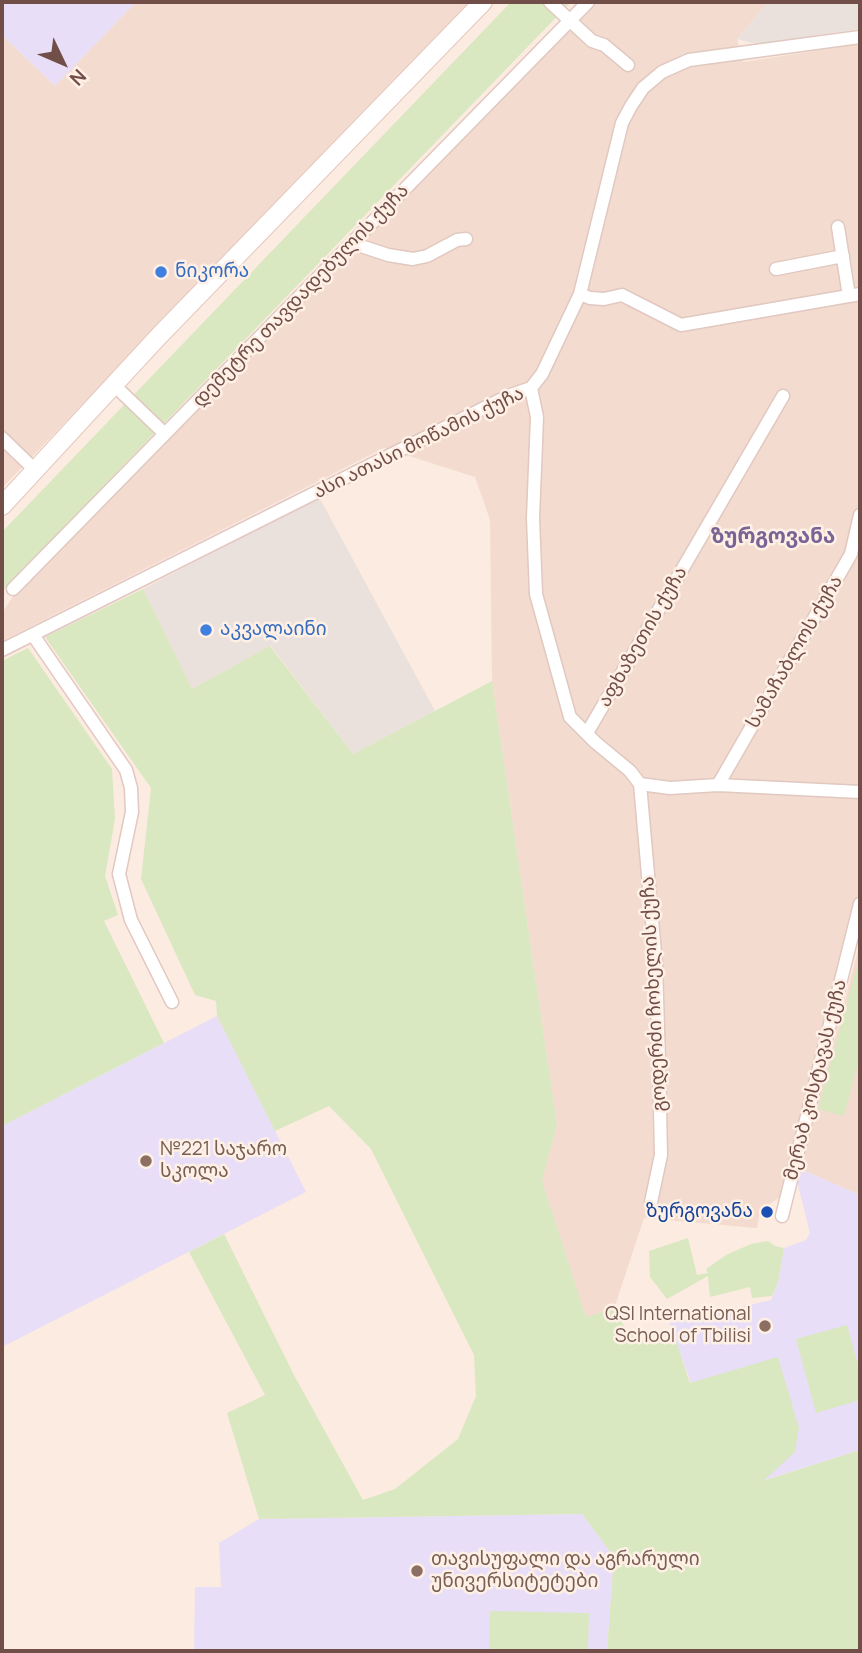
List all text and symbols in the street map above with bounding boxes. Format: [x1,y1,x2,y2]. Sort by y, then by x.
north arrow [28,28,98,98]
text: N [64,64,92,92]
street label: დემეტრე თავდადებულის ქუჩა [188,180,414,412]
place label: ნიკორა [175,261,249,283]
marker: ნიკორა [153,264,169,280]
street label: ასი ათასი მოწამის ქუჩა [310,382,528,504]
district label: ზურგოვანა [711,524,835,550]
street label: აფხაზეთის ქუჩა [594,563,692,711]
street label: სამაჩაბლოს ქუჩა [742,571,848,733]
place label: აკვალაინი [220,619,327,641]
marker: აკვალაინი [198,622,214,638]
street label: გოდერძი ჩოხელის ქუჩა [636,876,672,1112]
street label: მერაბ კოსტავას ქუჩა [780,977,852,1183]
place label: №221 საჯარო სკოლა [160,1139,287,1183]
marker: №221 საჯარო სკოლა [138,1153,154,1169]
place label: ზურგოვანა [646,1201,753,1223]
marker: ზურგოვანა [759,1204,775,1220]
place label: QSI International School of Tbilisi [605,1304,751,1348]
marker: QSI International School of Tbilisi [757,1318,773,1334]
place label: თავისუფალი და აგრარული უნივერსიტეტები [431,1549,700,1593]
marker: თავისუფალი და აგრარული უნივერსიტეტები [409,1563,425,1579]

